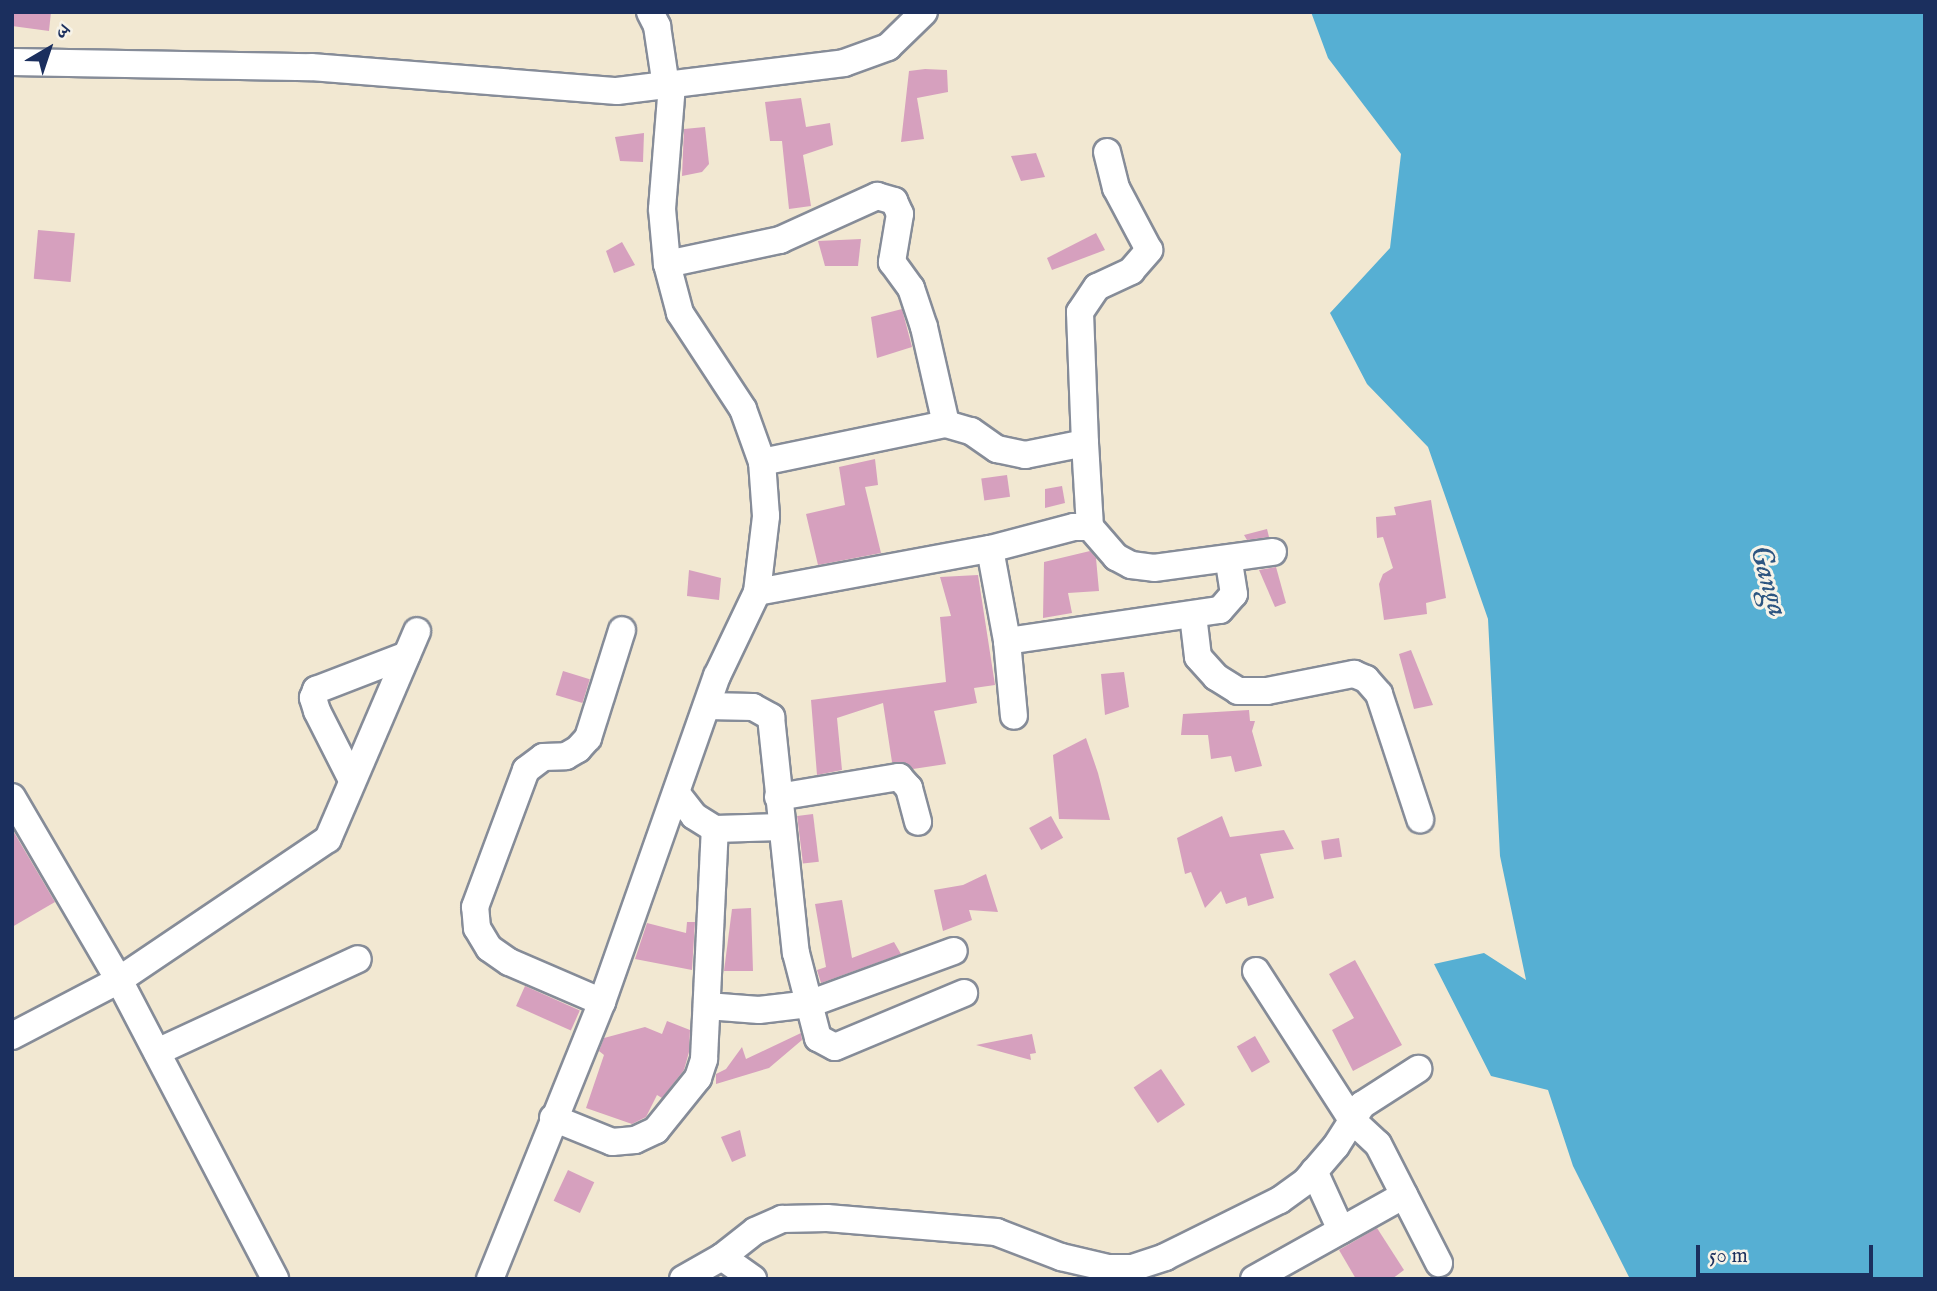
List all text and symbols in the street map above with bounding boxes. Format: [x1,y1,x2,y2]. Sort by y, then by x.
north arrow [14,14,84,84]
text: उ [51,20,74,45]
water label: Ganga [1741,541,1795,621]
scale bar [1699,1232,1876,1276]
text: 50 m [1709,1243,1748,1270]

